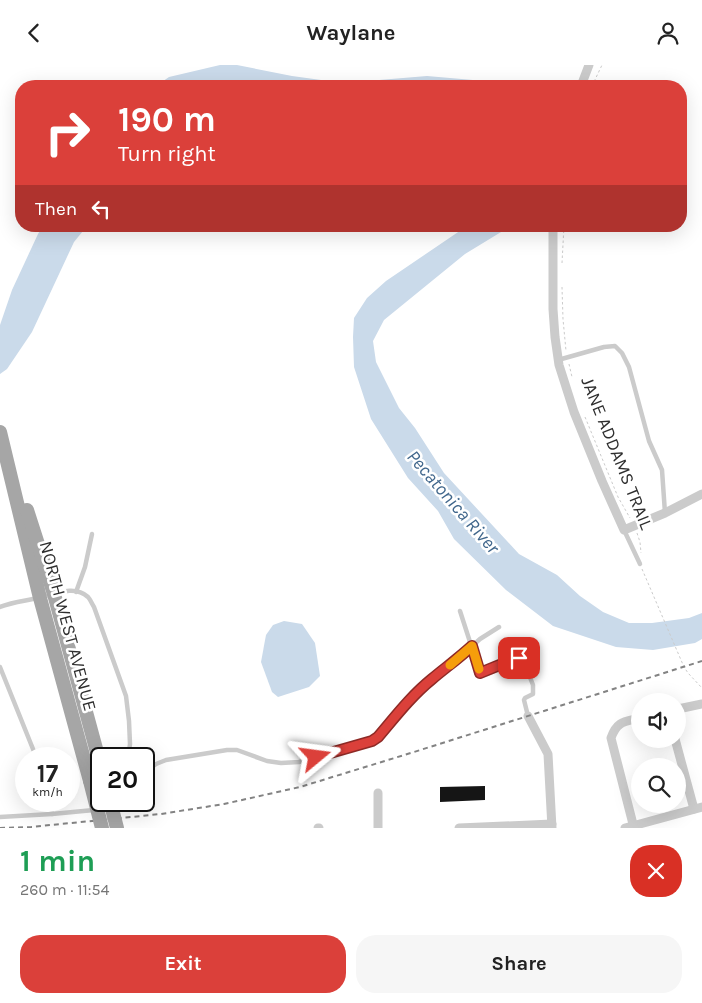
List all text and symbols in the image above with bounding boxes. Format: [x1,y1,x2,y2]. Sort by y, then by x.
icon: back [20,19,48,47]
icon: person [654,19,682,47]
text: Waylane [307,20,395,46]
text: 190 m [118,99,216,140]
icon: right [35,100,100,165]
text: Turn right [118,141,216,167]
icon: left [87,195,115,223]
text: Then [35,198,77,220]
street label: JANE ADDAMS TRAIL [576,373,658,533]
water label: Pecatonica River [402,446,505,559]
street label: NORTH WEST AVENUE [35,539,101,713]
pin [498,637,540,679]
icon: arrive [505,644,533,672]
map controls [631,693,686,813]
button: sound [631,693,686,748]
position arrow [289,730,341,782]
speed limit sign: 20 [90,747,155,812]
button: search [631,758,686,813]
text: 17 [37,759,58,788]
text: km/h [32,785,63,799]
text: 1 min [20,843,95,879]
button: close [630,845,682,897]
text: 260 m · 11:54 [20,880,109,899]
button: Exit [20,935,346,993]
button: Share [356,935,682,993]

